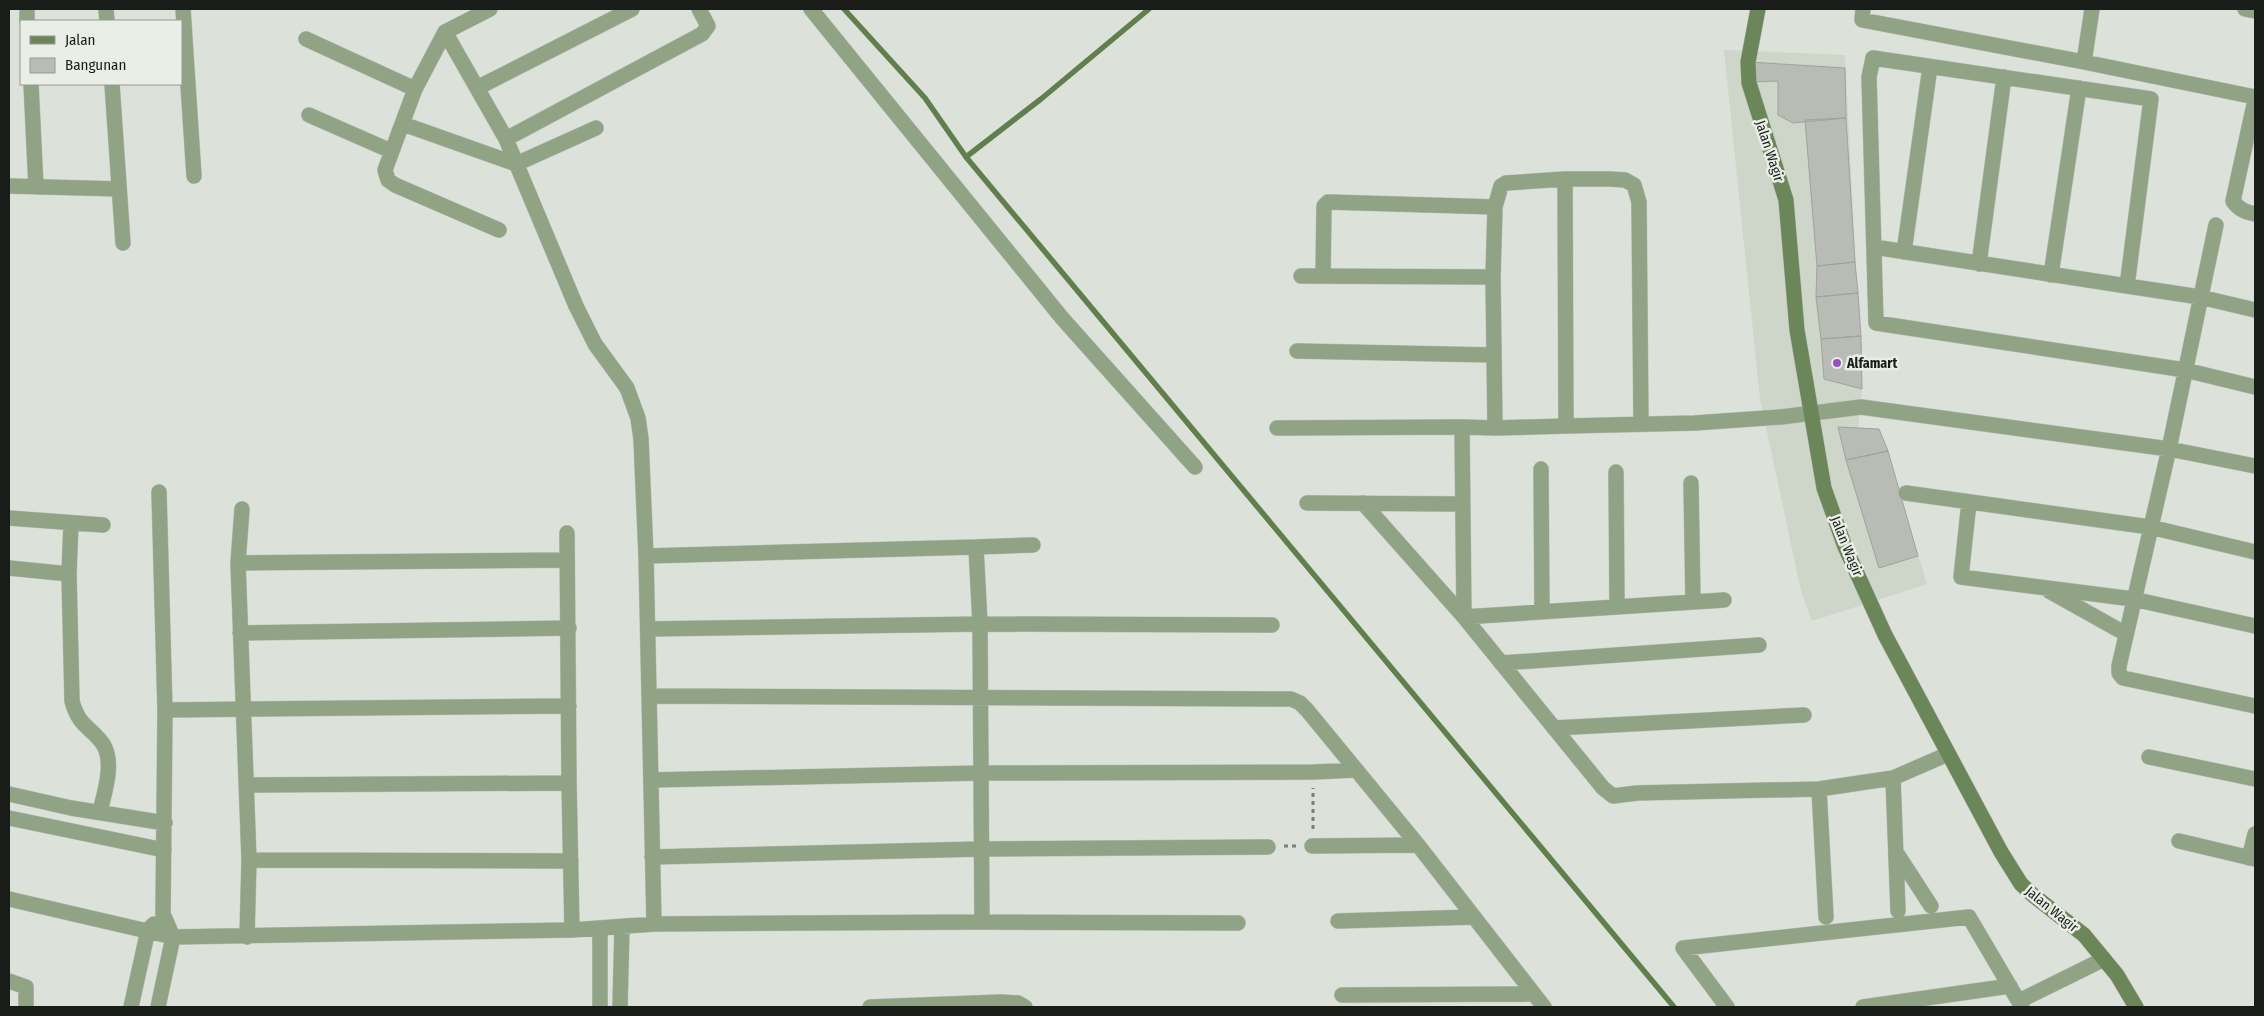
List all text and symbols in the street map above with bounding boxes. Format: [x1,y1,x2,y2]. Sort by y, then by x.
legend [20,20,182,85]
text: Jalan [65,31,95,49]
text: Bangunan [65,56,126,74]
street label: Jalan Wagir [1752,118,1787,184]
place label: Alfamart [1846,355,1898,372]
marker: Alfamart [1831,357,1843,369]
street label: Jalan Wagir [1827,514,1866,579]
street label: Jalan Wagir [2022,883,2082,936]

